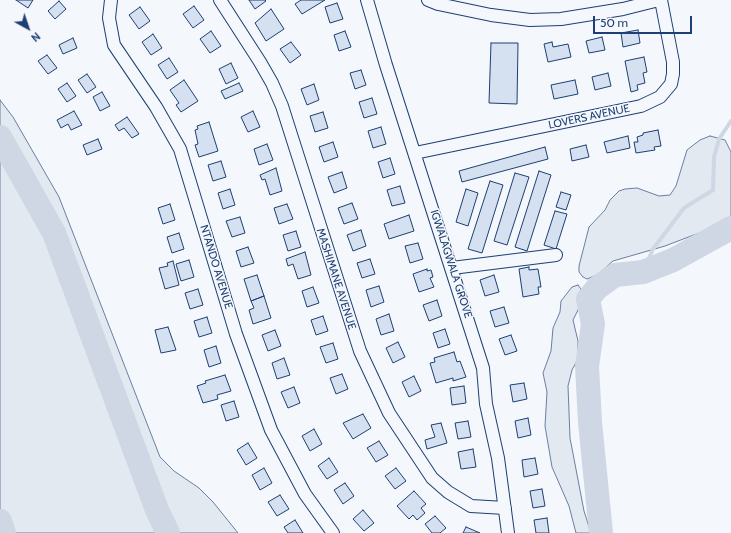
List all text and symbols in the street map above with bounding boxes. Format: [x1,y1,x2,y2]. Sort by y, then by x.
north arrow [8,8,48,48]
scale bar [595,8,694,34]
text: 50 m [600,15,628,30]
text: N [28,29,43,45]
street label: LOVERS AVENUE [547,102,631,132]
street label: IGWALAGWALA GROVE [427,208,475,320]
street label: NTANDO AVENUE [197,223,235,311]
street label: MASHIMANE AVENUE [313,227,359,331]

